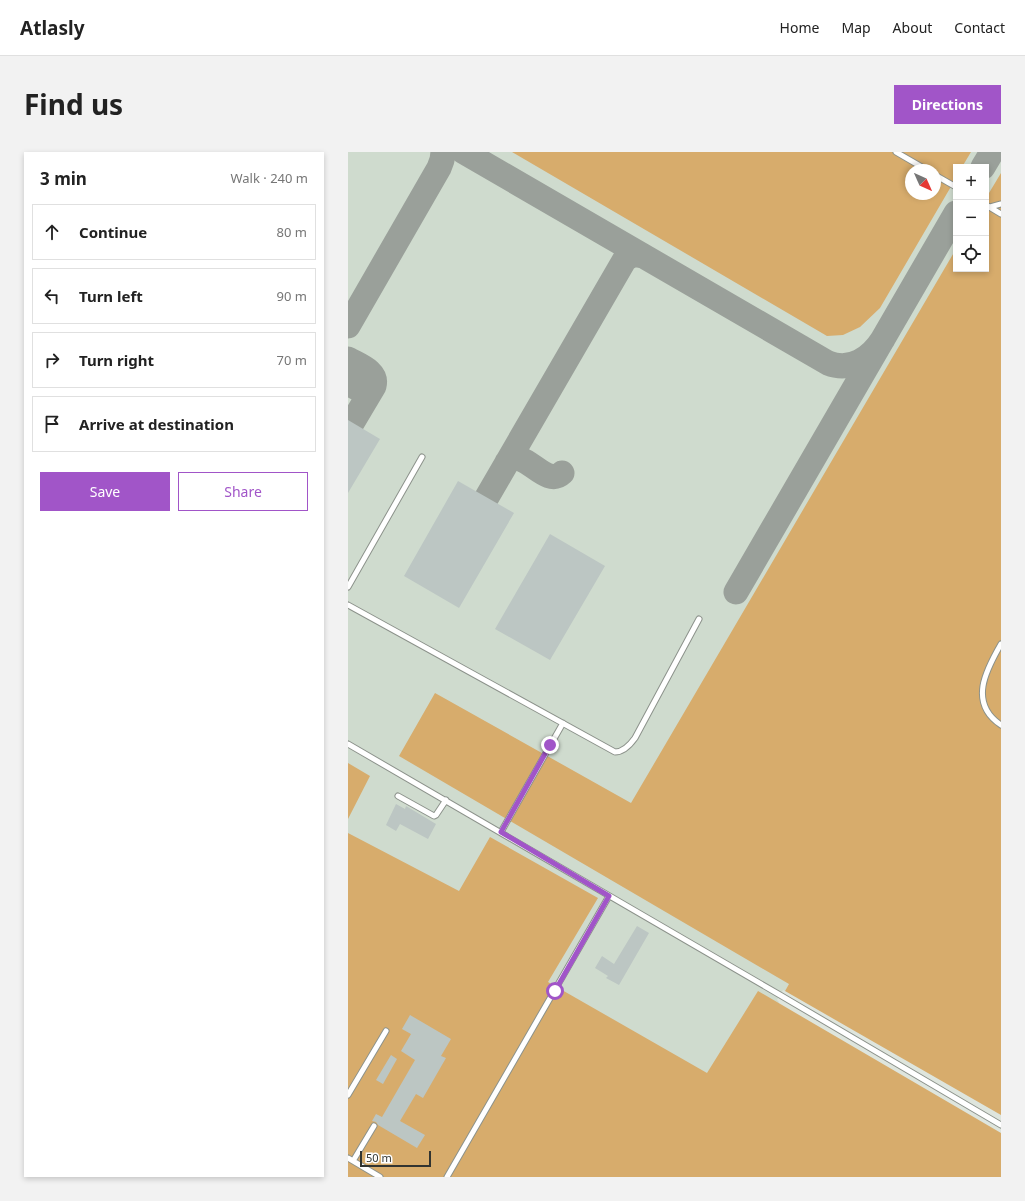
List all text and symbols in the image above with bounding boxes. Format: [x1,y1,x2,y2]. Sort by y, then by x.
text: Atlasly [20,15,85,41]
text: Home [780,18,819,37]
text: Map [841,18,871,37]
text: About [893,18,932,37]
text: Contact [954,18,1005,37]
text: Find us [24,85,123,123]
button: Directions [894,85,1001,124]
north arrow [905,164,941,200]
map controls [953,164,989,272]
button: + [953,164,989,200]
text: 3 min [40,167,87,190]
text: Walk · 240 m [230,169,308,187]
button: − [953,200,989,236]
icon: ahead [41,221,63,243]
text: Continue [79,222,147,242]
text: 80 m [277,223,307,241]
button: locate [953,236,989,272]
icon: left [41,285,63,307]
text: Turn left [79,286,143,306]
text: 90 m [277,287,307,305]
icon: right [41,349,63,371]
text: Turn right [79,350,154,370]
text: 70 m [277,351,307,369]
icon: arrive [41,413,63,435]
text: Arrive at destination [79,414,234,434]
button: Save [40,472,170,511]
button: Share [178,472,308,511]
route end [541,736,559,754]
route start [546,982,564,1000]
scale bar [360,1149,431,1168]
text: 50 m [366,1150,392,1165]

